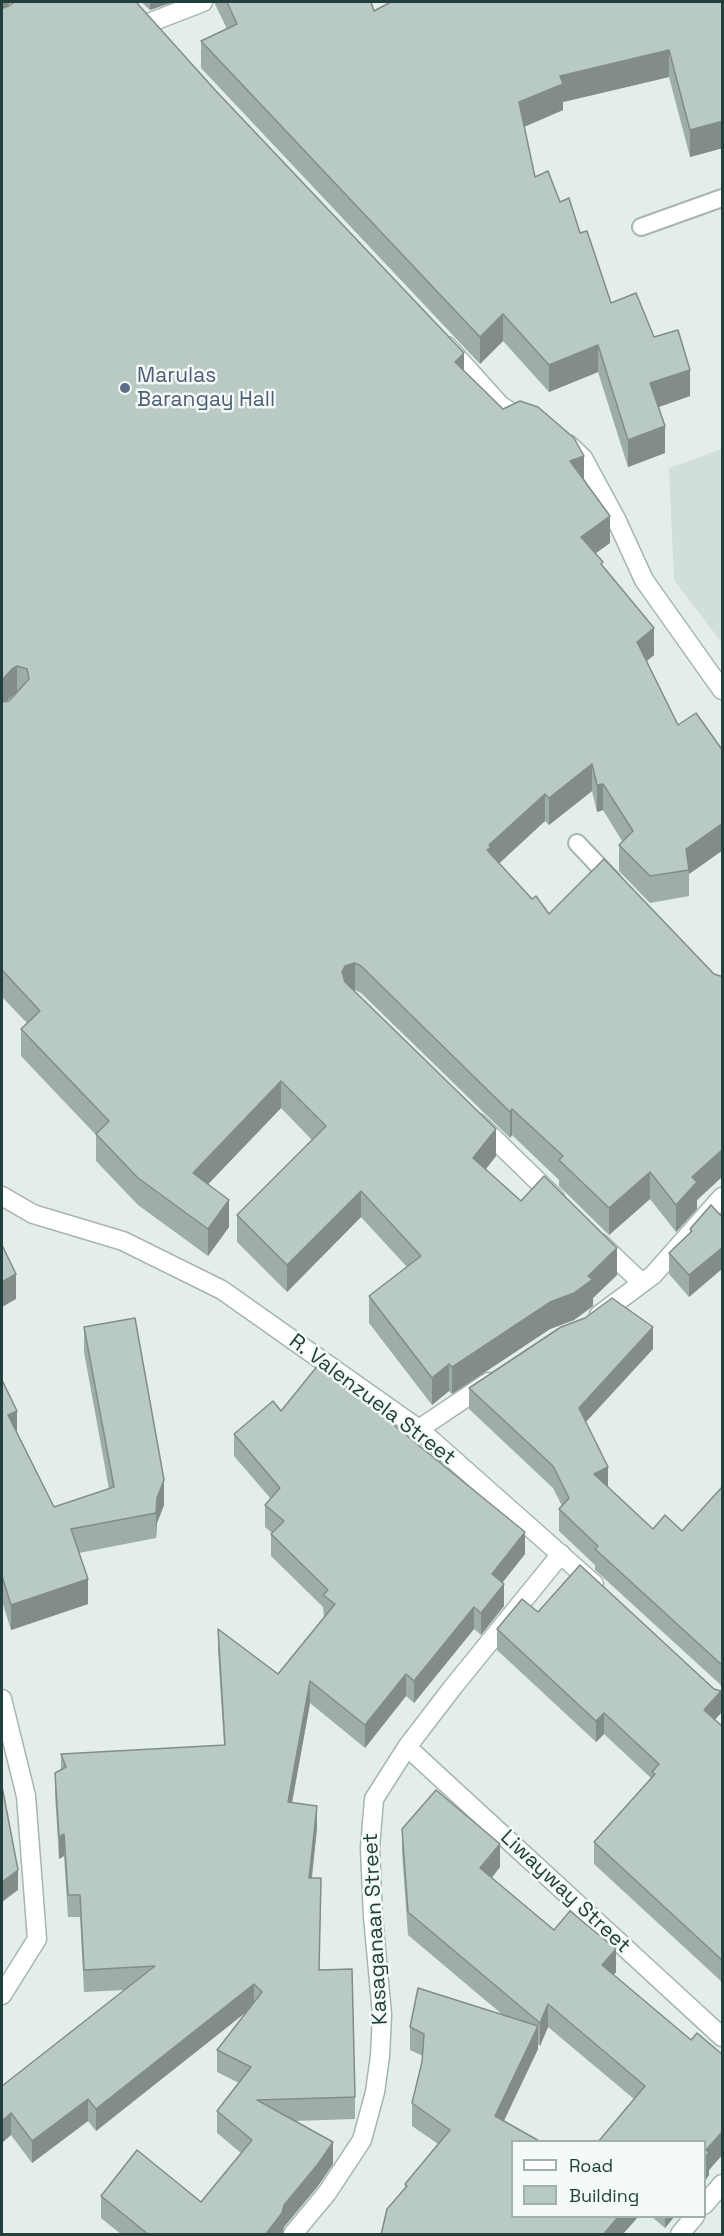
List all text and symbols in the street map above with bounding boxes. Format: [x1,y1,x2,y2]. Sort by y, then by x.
place label: Marulas Barangay Hall [137,363,275,413]
marker: Marulas Barangay Hall [118,381,132,395]
street label: R. Valenzuela Street [284,1329,460,1471]
street label: Liwayway Street [495,1825,635,1959]
street label: Kasaganaan Street [358,1832,394,2026]
legend [511,2140,706,2218]
text: Road [569,2154,613,2177]
text: Building [569,2184,639,2207]

